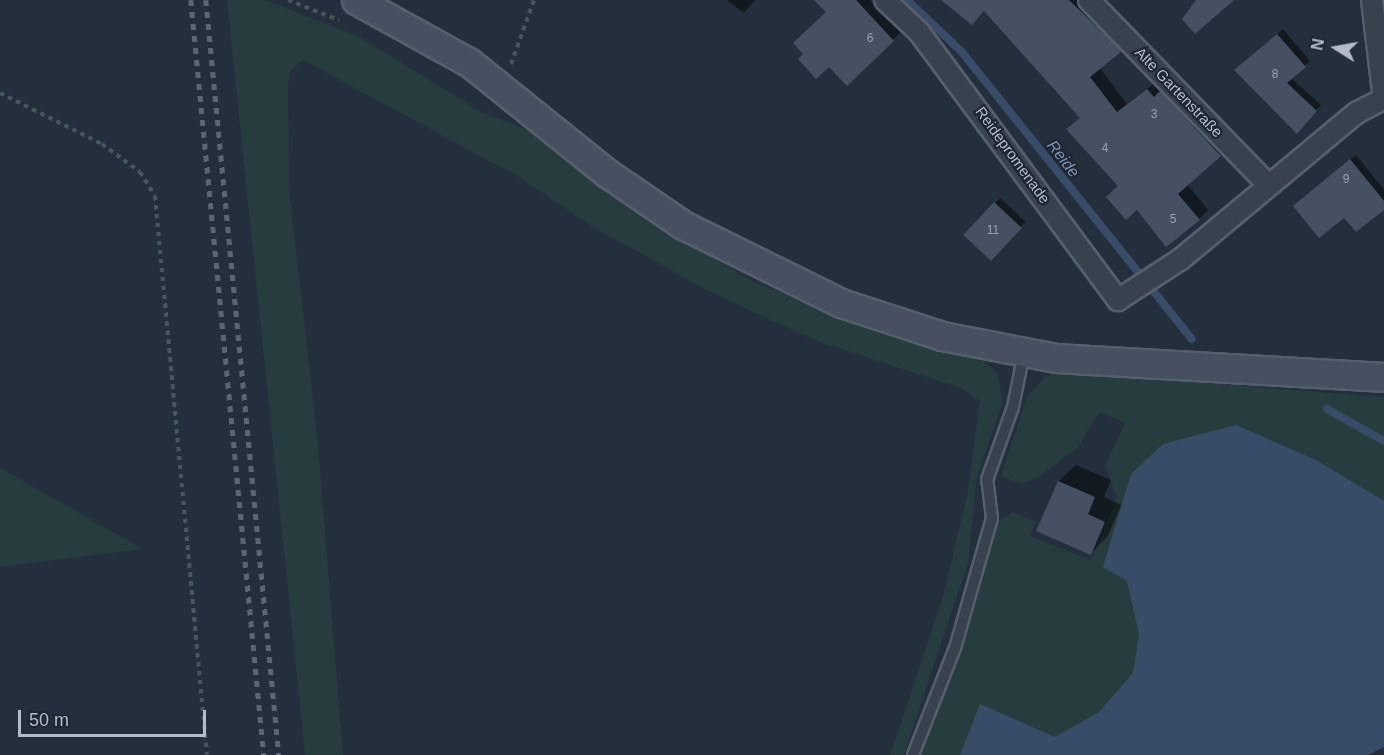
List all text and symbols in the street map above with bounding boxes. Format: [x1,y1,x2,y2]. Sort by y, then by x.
north arrow [1306,18,1366,78]
house number: 6 [867,32,873,46]
text: N [1308,37,1327,52]
street label: Alte Gartenstraße [1131,43,1227,141]
house number: 8 [1272,68,1278,82]
street label: Reidepromenade [972,103,1054,207]
house number: 3 [1151,108,1157,122]
water label: Reide [1043,137,1083,181]
house number: 4 [1102,142,1108,156]
house number: 9 [1343,173,1349,187]
house number: 5 [1170,213,1176,227]
house number: 11 [987,224,999,238]
scale bar [21,698,208,736]
text: 50 m [29,710,69,730]

